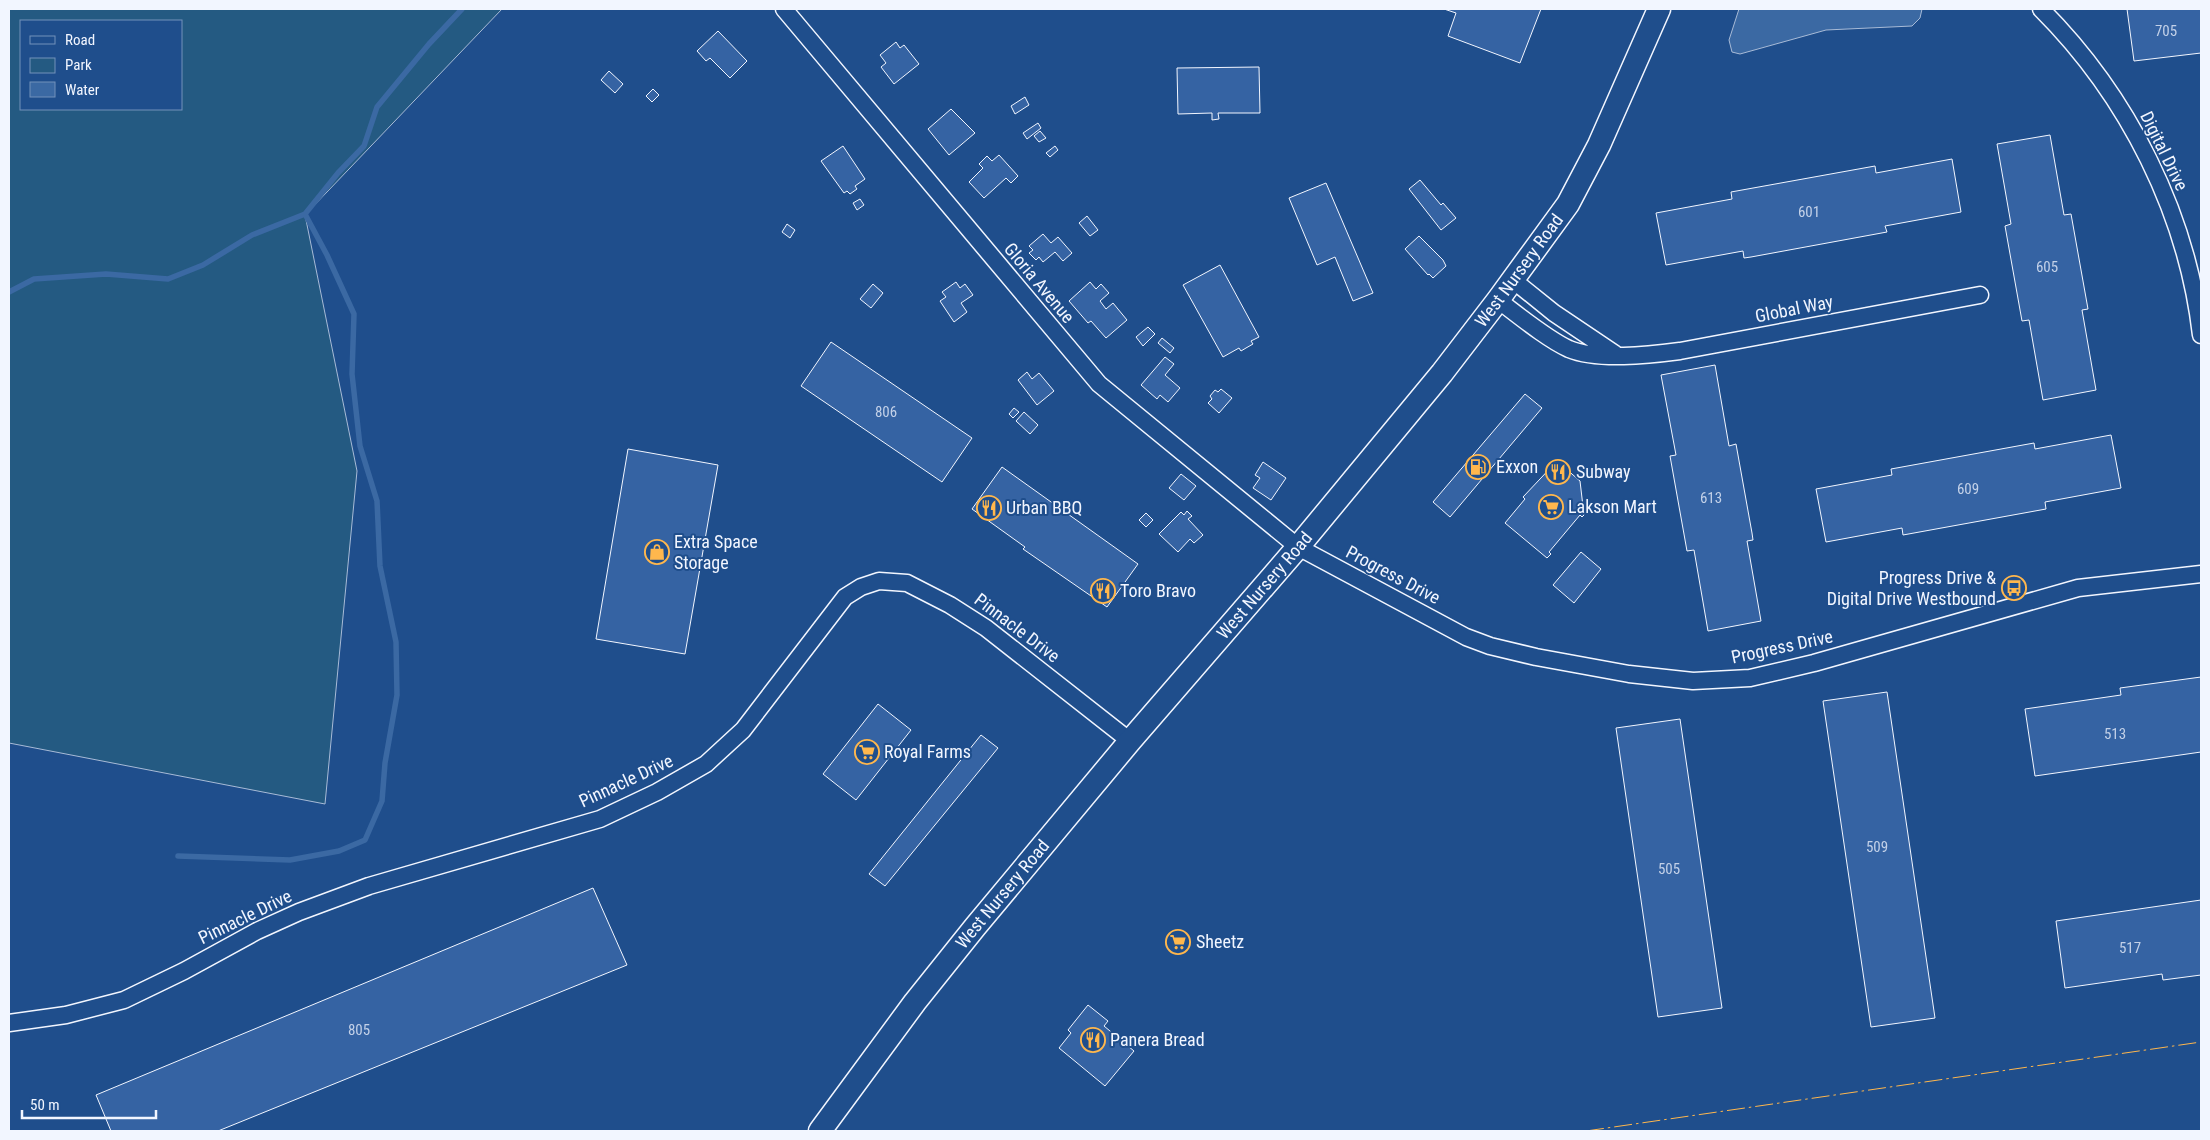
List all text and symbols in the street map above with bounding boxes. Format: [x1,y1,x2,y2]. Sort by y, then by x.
legend [20,20,182,110]
house number: 705 [2155,22,2177,40]
text: Road [65,31,95,49]
text: Park [65,56,92,74]
text: Water [65,81,100,99]
street label: Digital Drive [2136,108,2193,194]
house number: 601 [1798,203,1820,221]
street label: West Nursery Road [1470,210,1567,331]
street label: Gloria Avenue [1000,238,1079,327]
house number: 605 [2036,258,2058,276]
street label: Global Way [1753,291,1835,326]
house number: 806 [875,403,897,421]
fuel station icon: Exxon [1465,454,1491,480]
place label: Exxon [1496,456,1538,477]
restaurant icon: Subway [1545,459,1571,485]
place label: Subway [1576,461,1631,482]
house number: 609 [1957,480,1979,498]
house number: 613 [1700,489,1722,507]
supermarket icon: Lakson Mart [1538,494,1564,520]
restaurant icon: Urban BBQ [976,495,1002,521]
place label: Lakson Mart [1568,496,1657,517]
place label: Urban BBQ [1006,497,1082,518]
street label: West Nursery Road [1212,527,1316,643]
place label: Extra Space Storage [674,531,758,573]
shop icon: Extra Space Storage [644,539,670,565]
street label: Progress Drive [1343,541,1444,608]
place label: Progress Drive & Digital Drive Westbound [1827,567,1996,609]
bus stop icon: Progress Drive & Digital Drive Westbound [2001,575,2027,601]
restaurant icon: Toro Bravo [1090,578,1116,604]
place label: Toro Bravo [1120,580,1196,601]
street label: Pinnacle Drive [971,589,1064,666]
street label: Progress Drive [1729,625,1835,668]
house number: 513 [2104,725,2126,743]
supermarket icon: Royal Farms [854,739,880,765]
place label: Royal Farms [884,741,971,762]
street label: Pinnacle Drive [576,750,676,811]
street label: West Nursery Road [951,835,1053,953]
house number: 509 [1866,838,1888,856]
house number: 505 [1658,860,1680,878]
street label: Pinnacle Drive [195,885,295,948]
supermarket icon: Sheetz [1165,929,1191,955]
place label: Sheetz [1196,931,1244,952]
house number: 517 [2119,939,2141,957]
house number: 805 [348,1021,370,1039]
restaurant icon: Panera Bread [1080,1027,1106,1053]
place label: Panera Bread [1110,1029,1205,1050]
scale bar [22,1088,156,1120]
text: 50 m [30,1096,60,1114]

